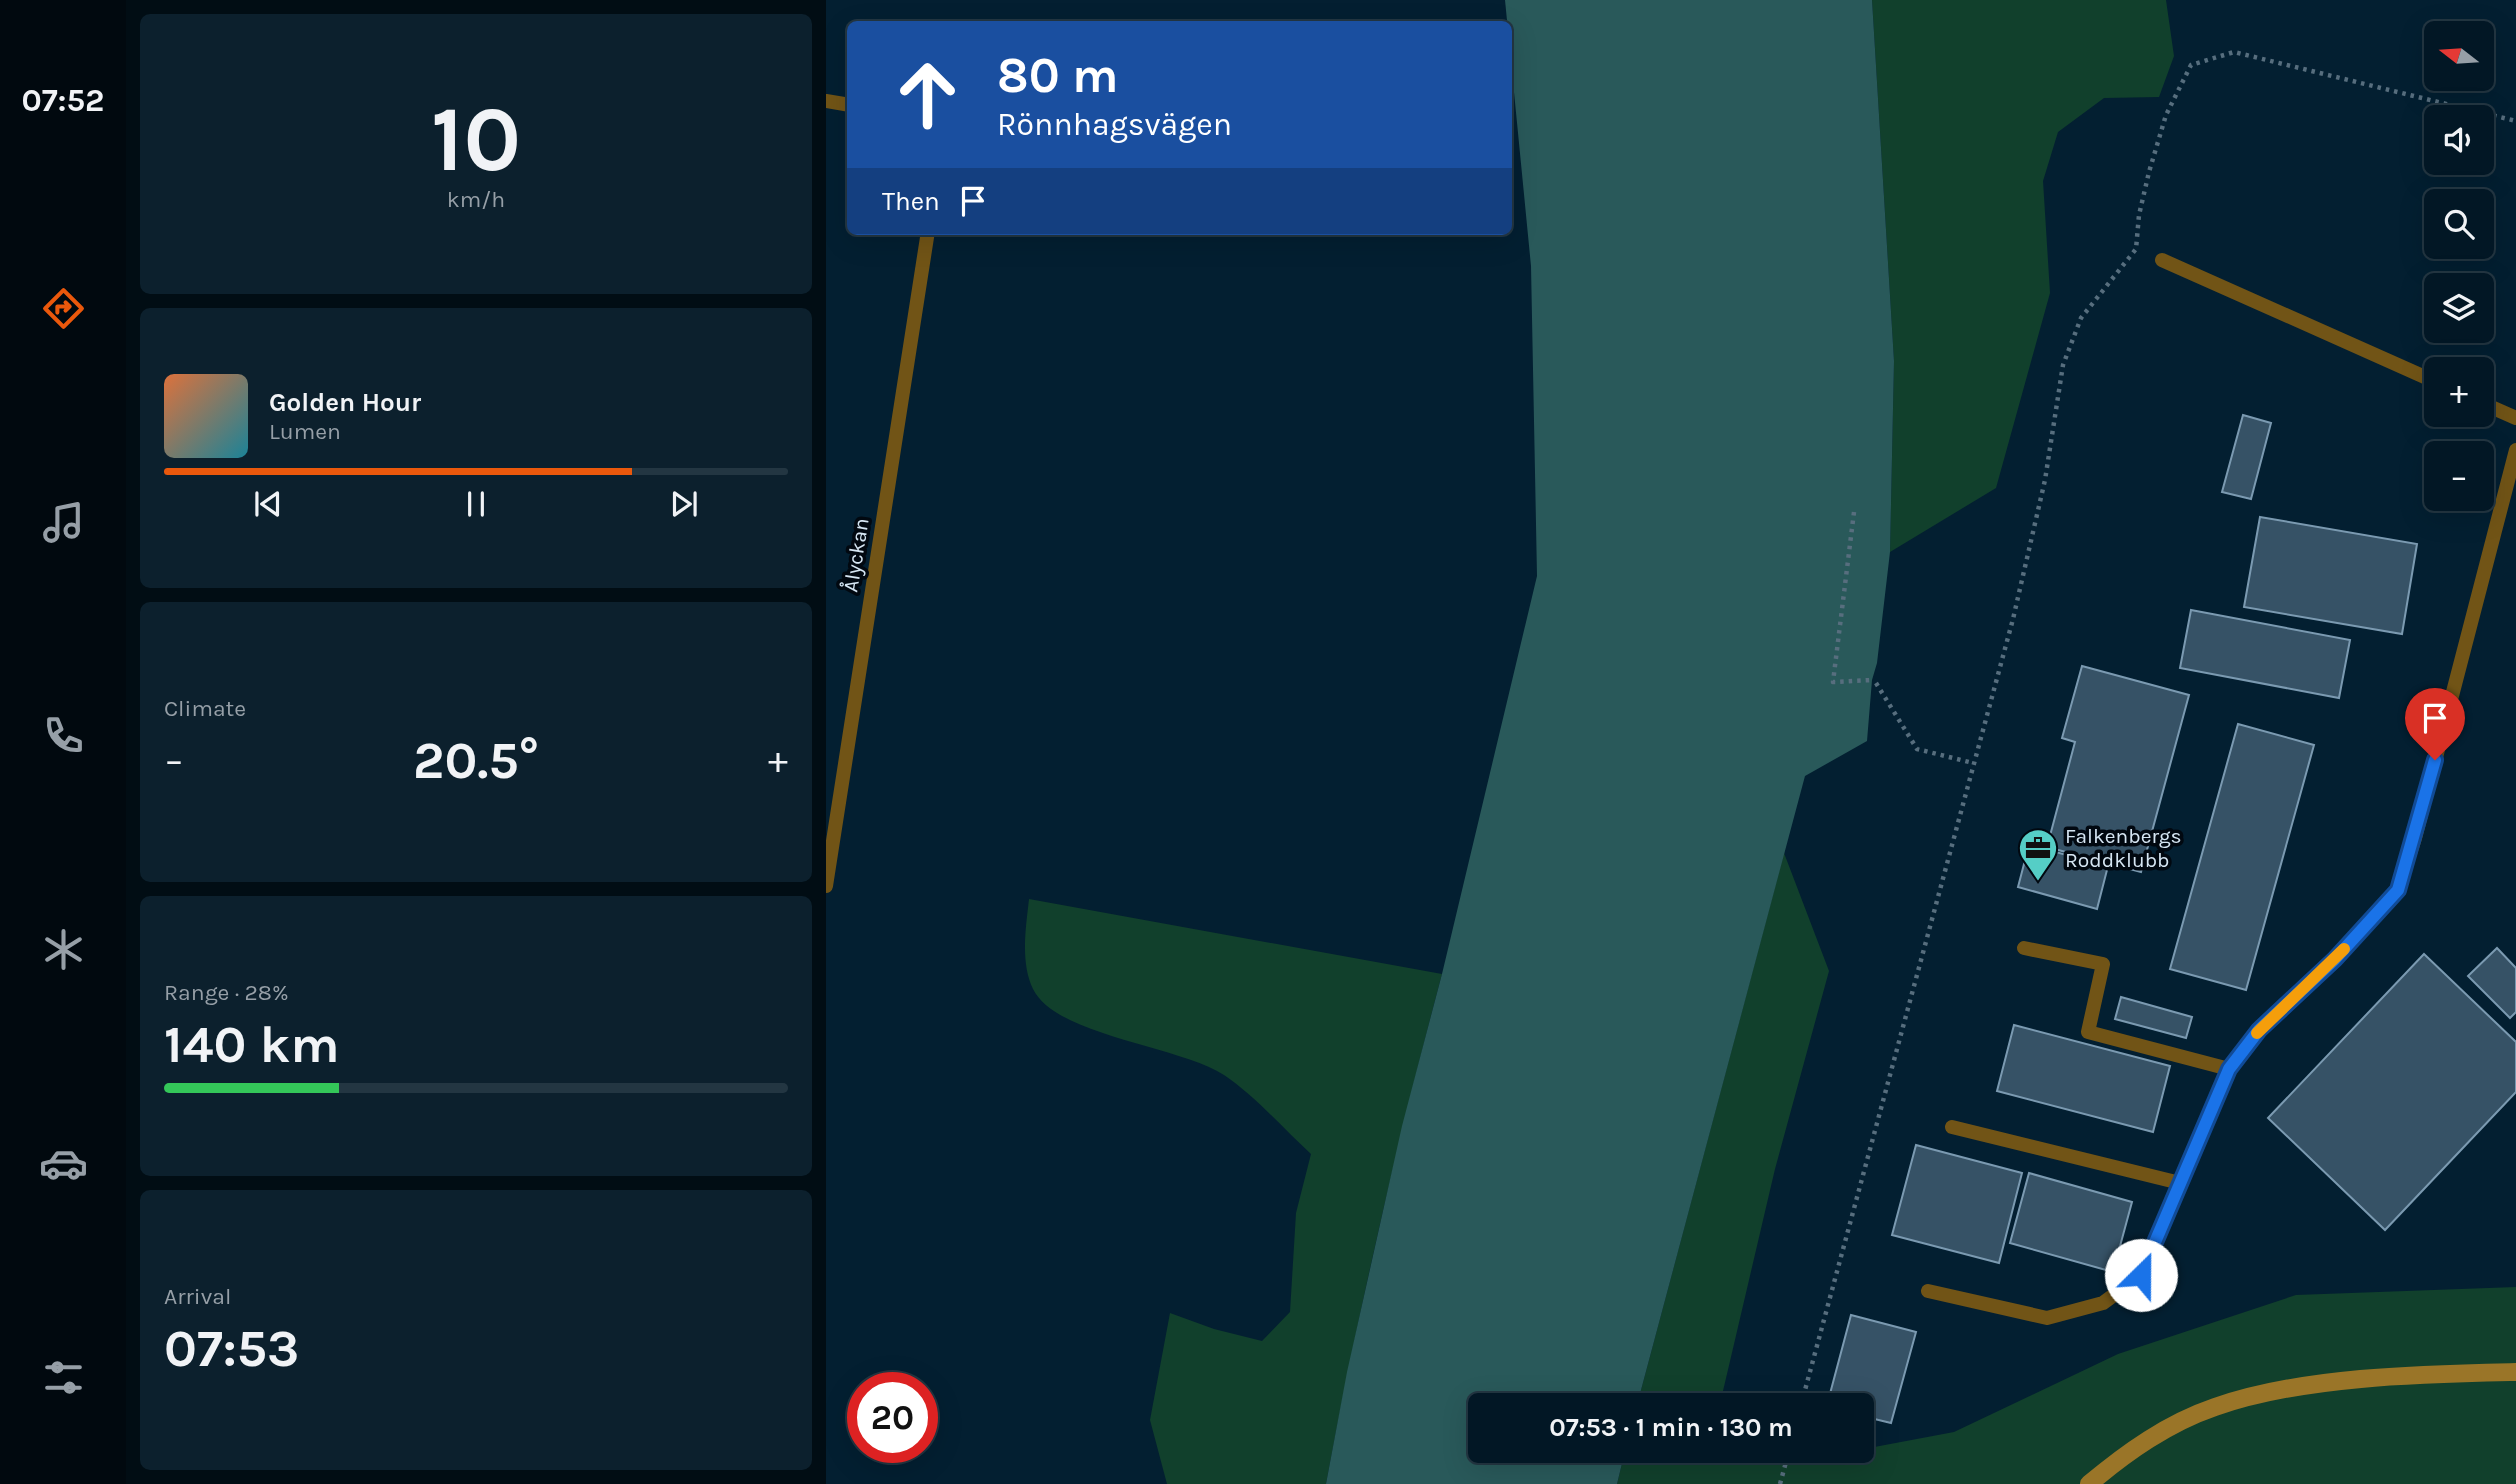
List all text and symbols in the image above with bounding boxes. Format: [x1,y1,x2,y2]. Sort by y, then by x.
north arrow [2424,21,2494,91]
map controls [2424,21,2494,511]
text: 80 m [997,47,1119,104]
icon: ahead [882,49,973,140]
text: 07:52 [22,82,104,119]
text: 10 [431,87,521,193]
button: sound [2424,105,2494,175]
text: Rönnhagsvägen [997,106,1232,143]
icon: arrive [954,182,992,220]
text: km/h [447,186,505,213]
text: Then [882,186,940,217]
button: search [2424,189,2494,259]
button: layers [2424,273,2494,343]
icon: directions [39,284,88,333]
button: + [2424,357,2494,427]
text: Golden Hour [269,387,421,418]
text: Lumen [269,418,341,445]
button: − [2424,441,2494,511]
icon: previous [249,485,287,523]
icon: pause [457,485,495,523]
icon: next [665,485,703,523]
icon: music [39,498,88,547]
street label: Ålyckan [838,516,874,594]
pin [2405,688,2465,760]
text: Climate [164,695,246,722]
icon: arrive [2416,699,2454,737]
icon: phone [39,711,88,760]
text: 20.5° [413,730,539,791]
text: − [164,738,184,783]
text: + [768,738,788,783]
place label: Falkenbergs Roddklubb [2065,824,2182,872]
office icon: Falkenbergs Roddklubb [2017,827,2059,882]
icon: climate [39,925,88,974]
text: Range · 28% [164,979,289,1006]
text: 140 km [164,1014,340,1075]
icon: car [39,1139,88,1188]
position arrow [2104,1238,2178,1312]
text: Arrival [164,1283,231,1310]
text: 07:53 [164,1318,299,1379]
icon: filters [39,1353,88,1402]
speed limit sign: 20 [847,1372,938,1463]
text: 07:53 · 1 min · 130 m [1549,1412,1793,1443]

